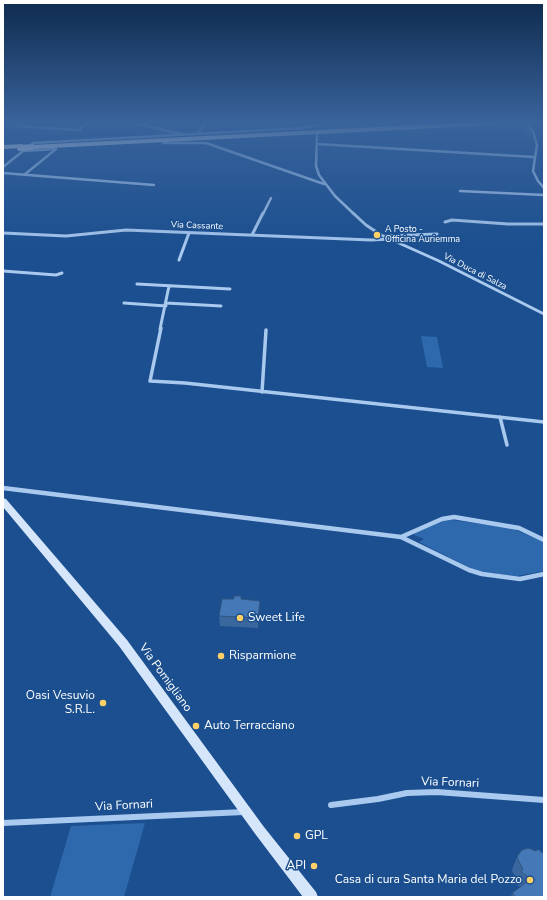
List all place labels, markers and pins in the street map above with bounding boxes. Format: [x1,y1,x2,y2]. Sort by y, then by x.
place label: A Posto - Officina Auriemma [385,225,460,246]
marker: A Posto - Officina Auriemma [372,230,382,240]
place label: Sweet Life [248,611,305,625]
marker: Sweet Life [235,613,245,623]
place label: Risparmione [229,649,296,663]
marker: Risparmione [216,651,226,661]
place label: Oasi Vesuvio S.R.L. [26,689,95,717]
marker: Oasi Vesuvio S.R.L. [98,698,108,708]
place label: Auto Terracciano [204,719,295,733]
marker: Auto Terracciano [191,721,201,731]
place label: GPL [305,829,328,843]
marker: GPL [292,831,302,841]
place label: API [287,859,306,873]
marker: API [309,861,319,871]
place label: Casa di cura Santa Maria del Pozzo [335,873,522,887]
marker: Casa di cura Santa Maria del Pozzo [525,875,535,885]

